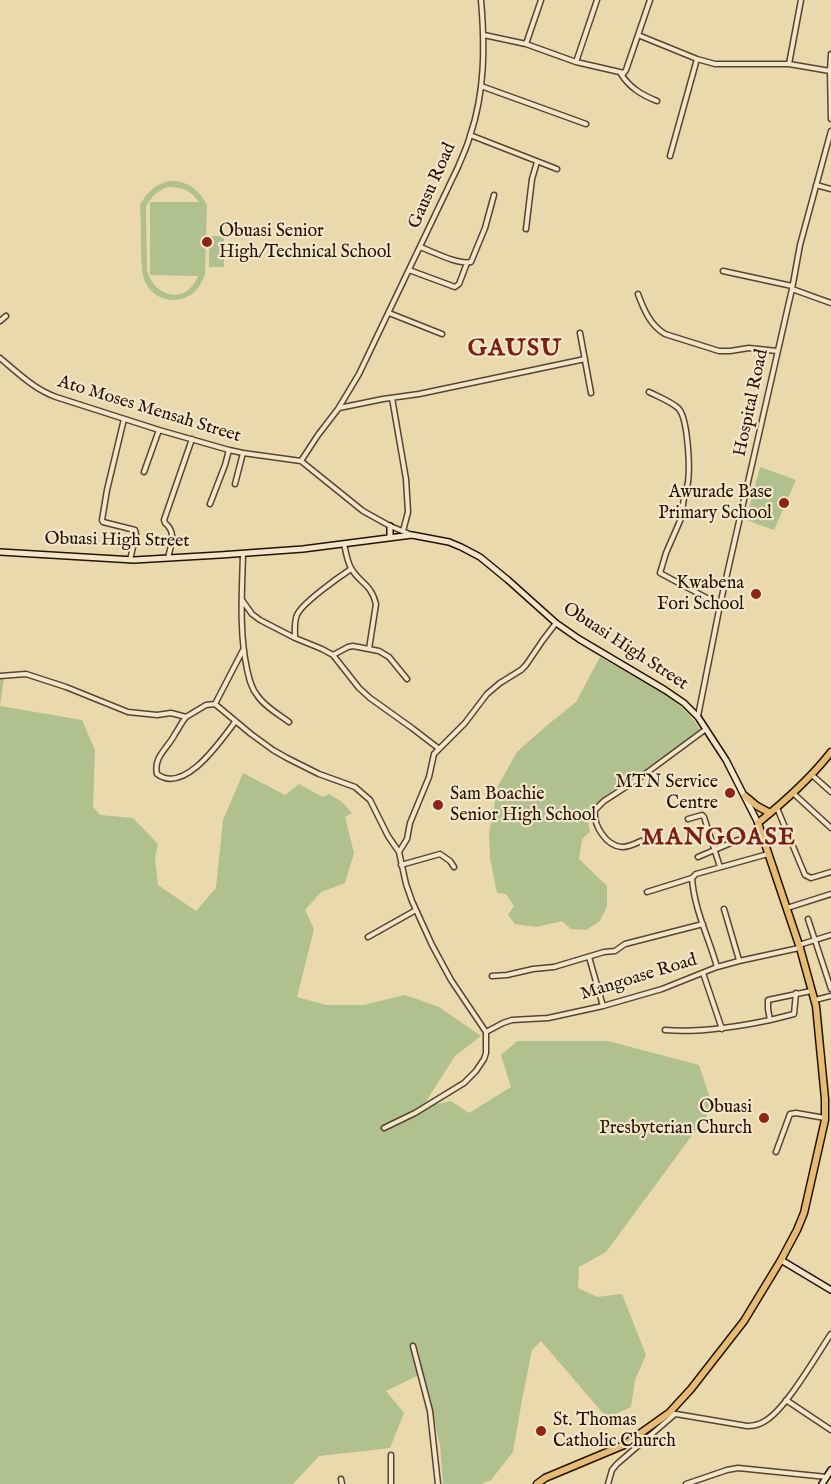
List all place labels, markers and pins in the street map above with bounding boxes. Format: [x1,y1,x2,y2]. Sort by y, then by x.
place label: Obuasi Senior High/Technical School [219,221,391,264]
marker: Obuasi Senior High/Technical School [200,235,214,249]
place label: Awurade Base Primary School [658,482,772,524]
marker: Awurade Base Primary School [777,496,791,510]
place label: Kwabena Fori School [657,573,744,616]
marker: Kwabena Fori School [749,587,763,601]
place label: MTN Service Centre [615,772,718,814]
place label: Sam Boachie Senior High School [450,784,596,826]
marker: MTN Service Centre [723,786,737,800]
marker: Sam Boachie Senior High School [431,798,445,812]
place label: Obuasi Presbyterian Church [599,1097,752,1140]
marker: Obuasi Presbyterian Church [757,1111,771,1125]
place label: St. Thomas Catholic Church [553,1410,676,1452]
marker: St. Thomas Catholic Church [534,1424,548,1438]

